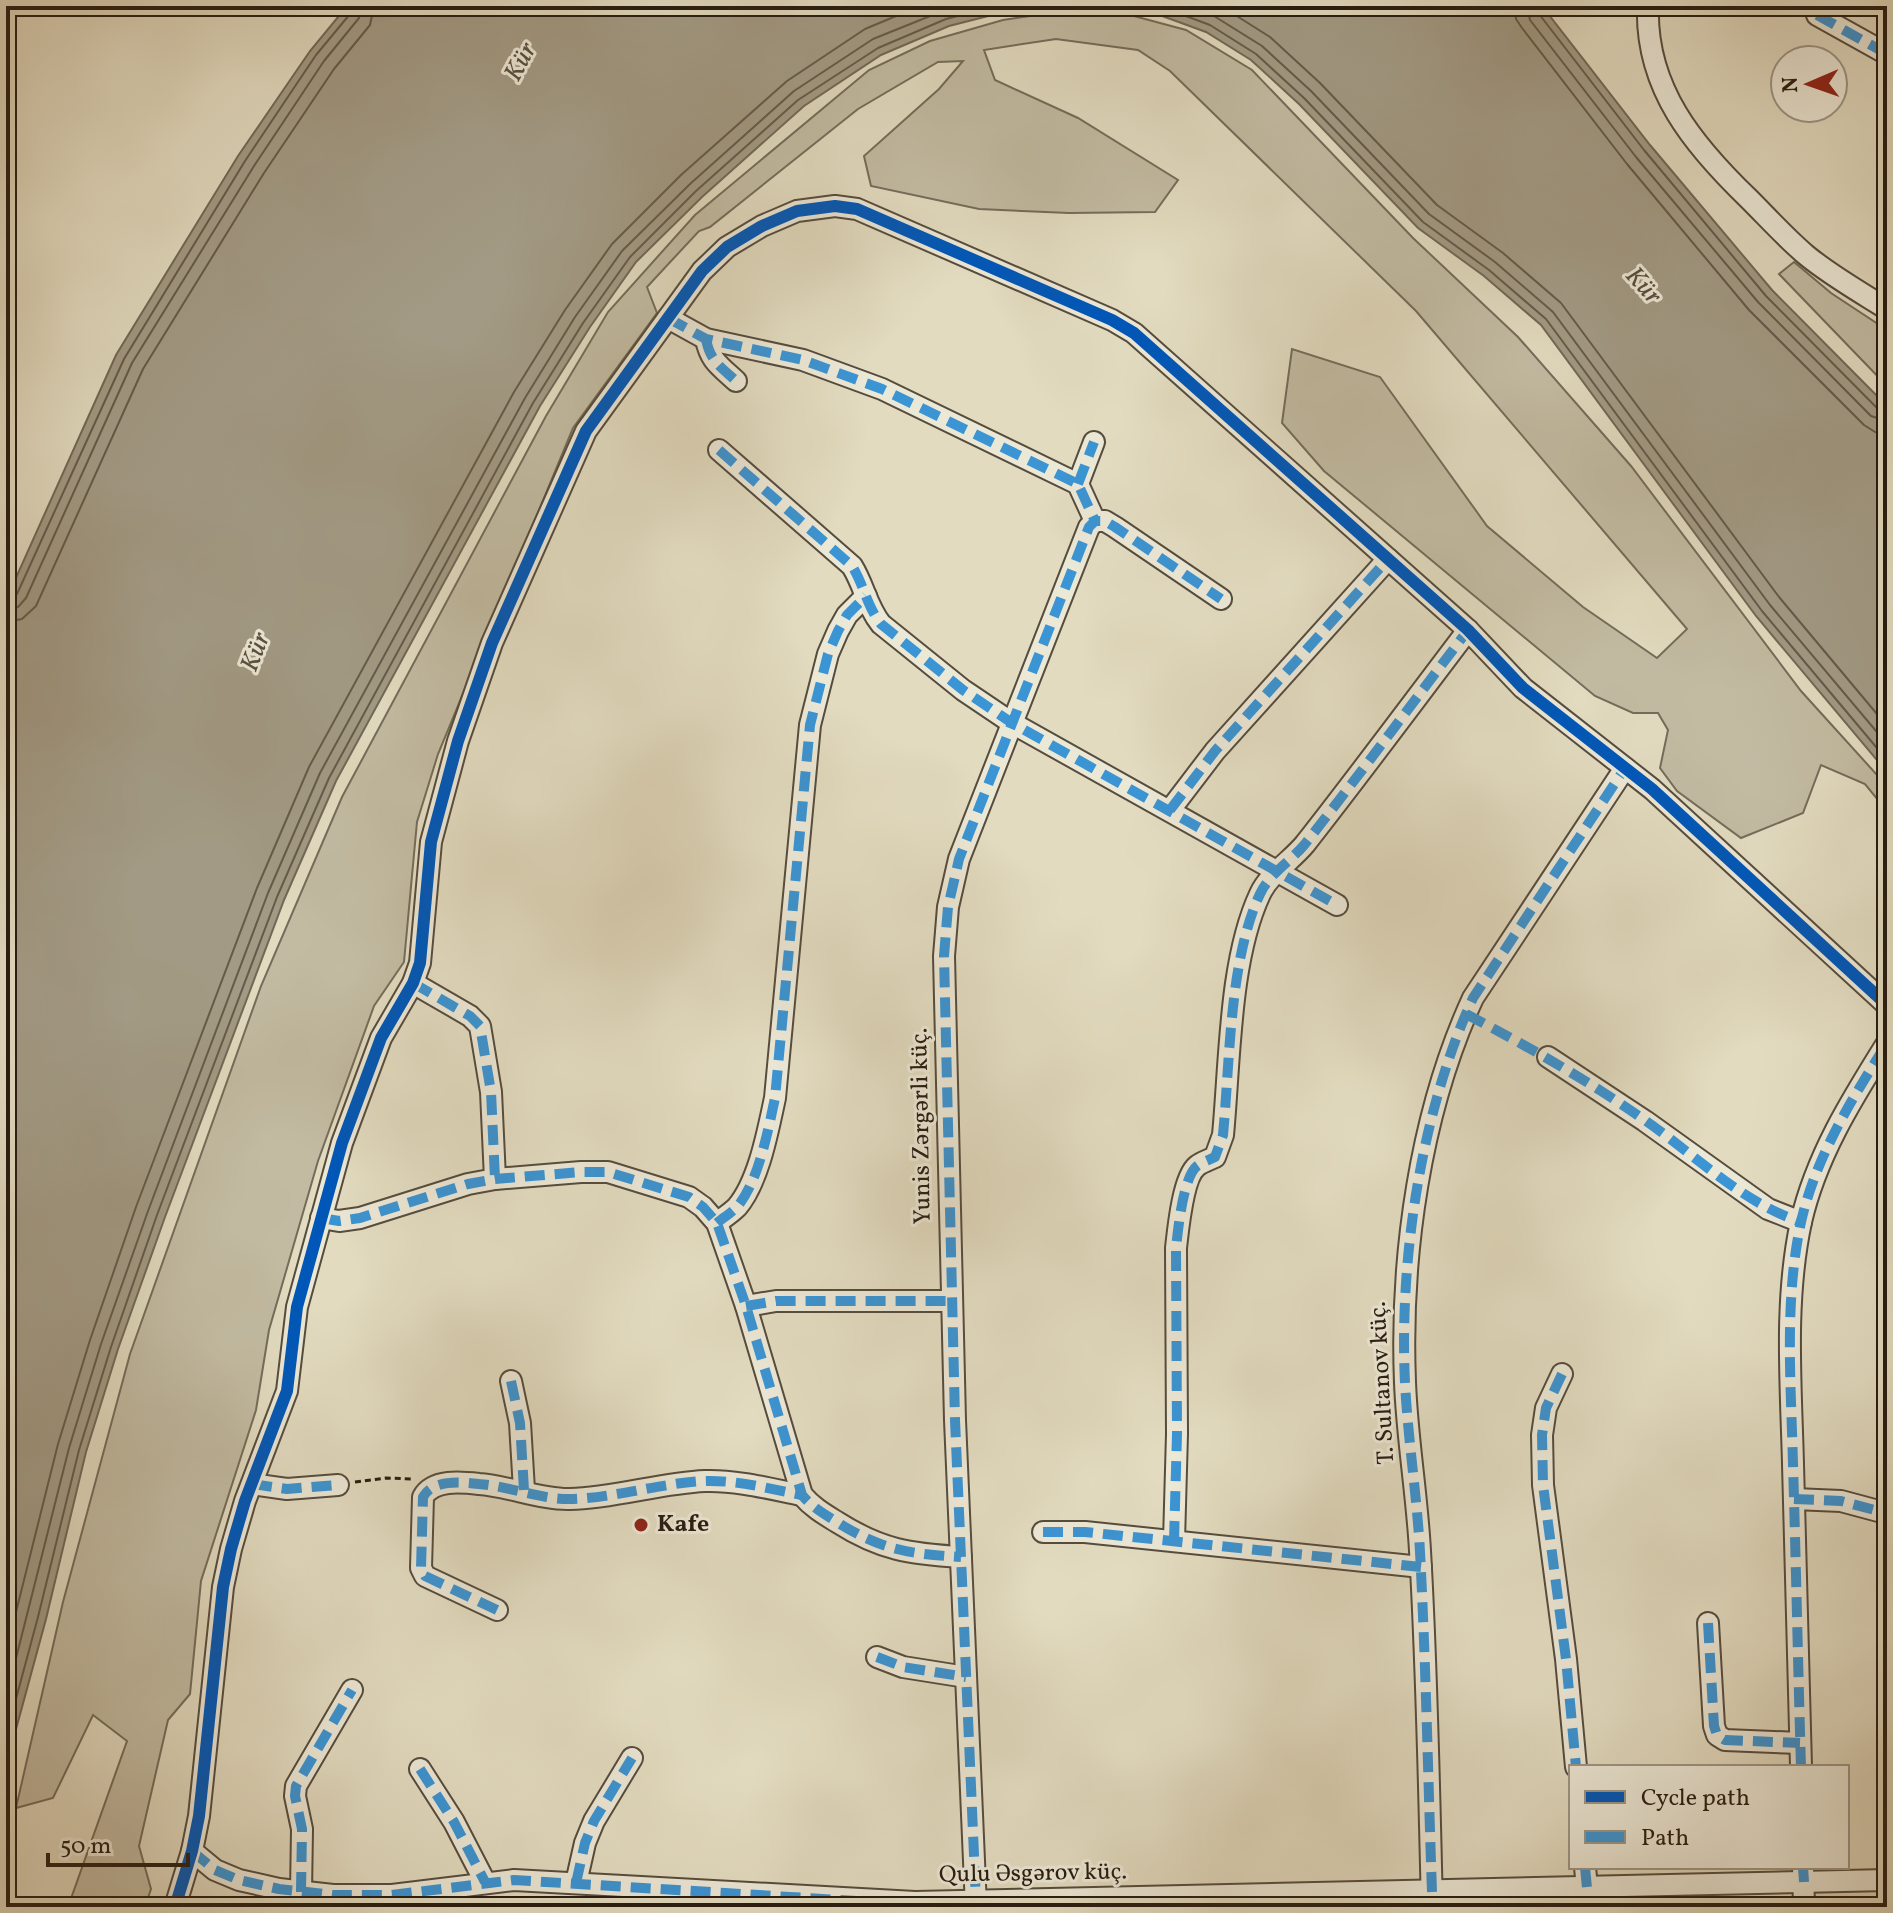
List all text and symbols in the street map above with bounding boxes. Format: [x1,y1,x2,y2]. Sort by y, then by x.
water label: Kür [496,36,546,88]
north arrow [1769,44,1849,124]
text: N [1776,76,1807,93]
water label: Kür [1616,259,1670,313]
water label: Kür [232,627,280,677]
street label: Yunis Zərgərli küç. [903,1027,941,1225]
street label: T. Sultanov küç. [1362,1300,1404,1466]
place label: Kafe [657,1508,709,1542]
marker: Kafe [632,1516,650,1534]
legend [1569,1765,1849,1869]
text: Cycle path [1641,1782,1750,1816]
scale bar [48,1817,188,1867]
text: Path [1641,1822,1689,1856]
text: 50 m [60,1830,112,1864]
street label: Qulu Əsgərov küç. [939,1855,1127,1893]

